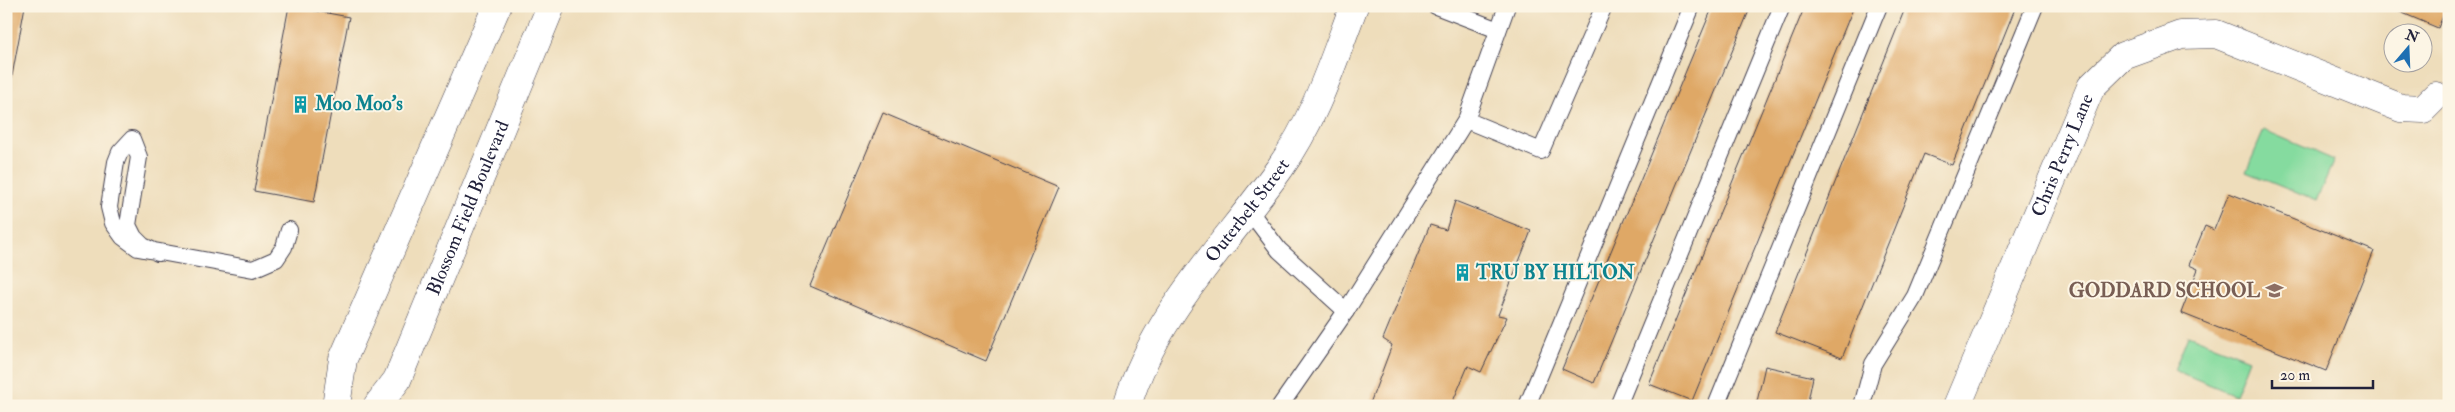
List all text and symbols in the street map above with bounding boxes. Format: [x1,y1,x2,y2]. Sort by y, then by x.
north arrow [2382,22,2432,72]
text: N [2402,26,2421,46]
street label: Chris Perry Lane [2026,90,2099,220]
place label: Moo Moo's [314,92,403,116]
building icon: Moo Moo's [291,94,311,114]
street label: Blossom Field Boulevard [421,116,515,299]
street label: Outerbelt Street [1200,154,1295,267]
place label: TRU BY HILTON [1475,261,1635,285]
building icon: TRU BY HILTON [1452,263,1472,283]
place label: GODDARD SCHOOL [2069,279,2260,303]
school or university icon: GODDARD SCHOOL [2264,281,2284,301]
scale bar [2272,357,2374,389]
text: 20 m [2280,366,2310,385]

